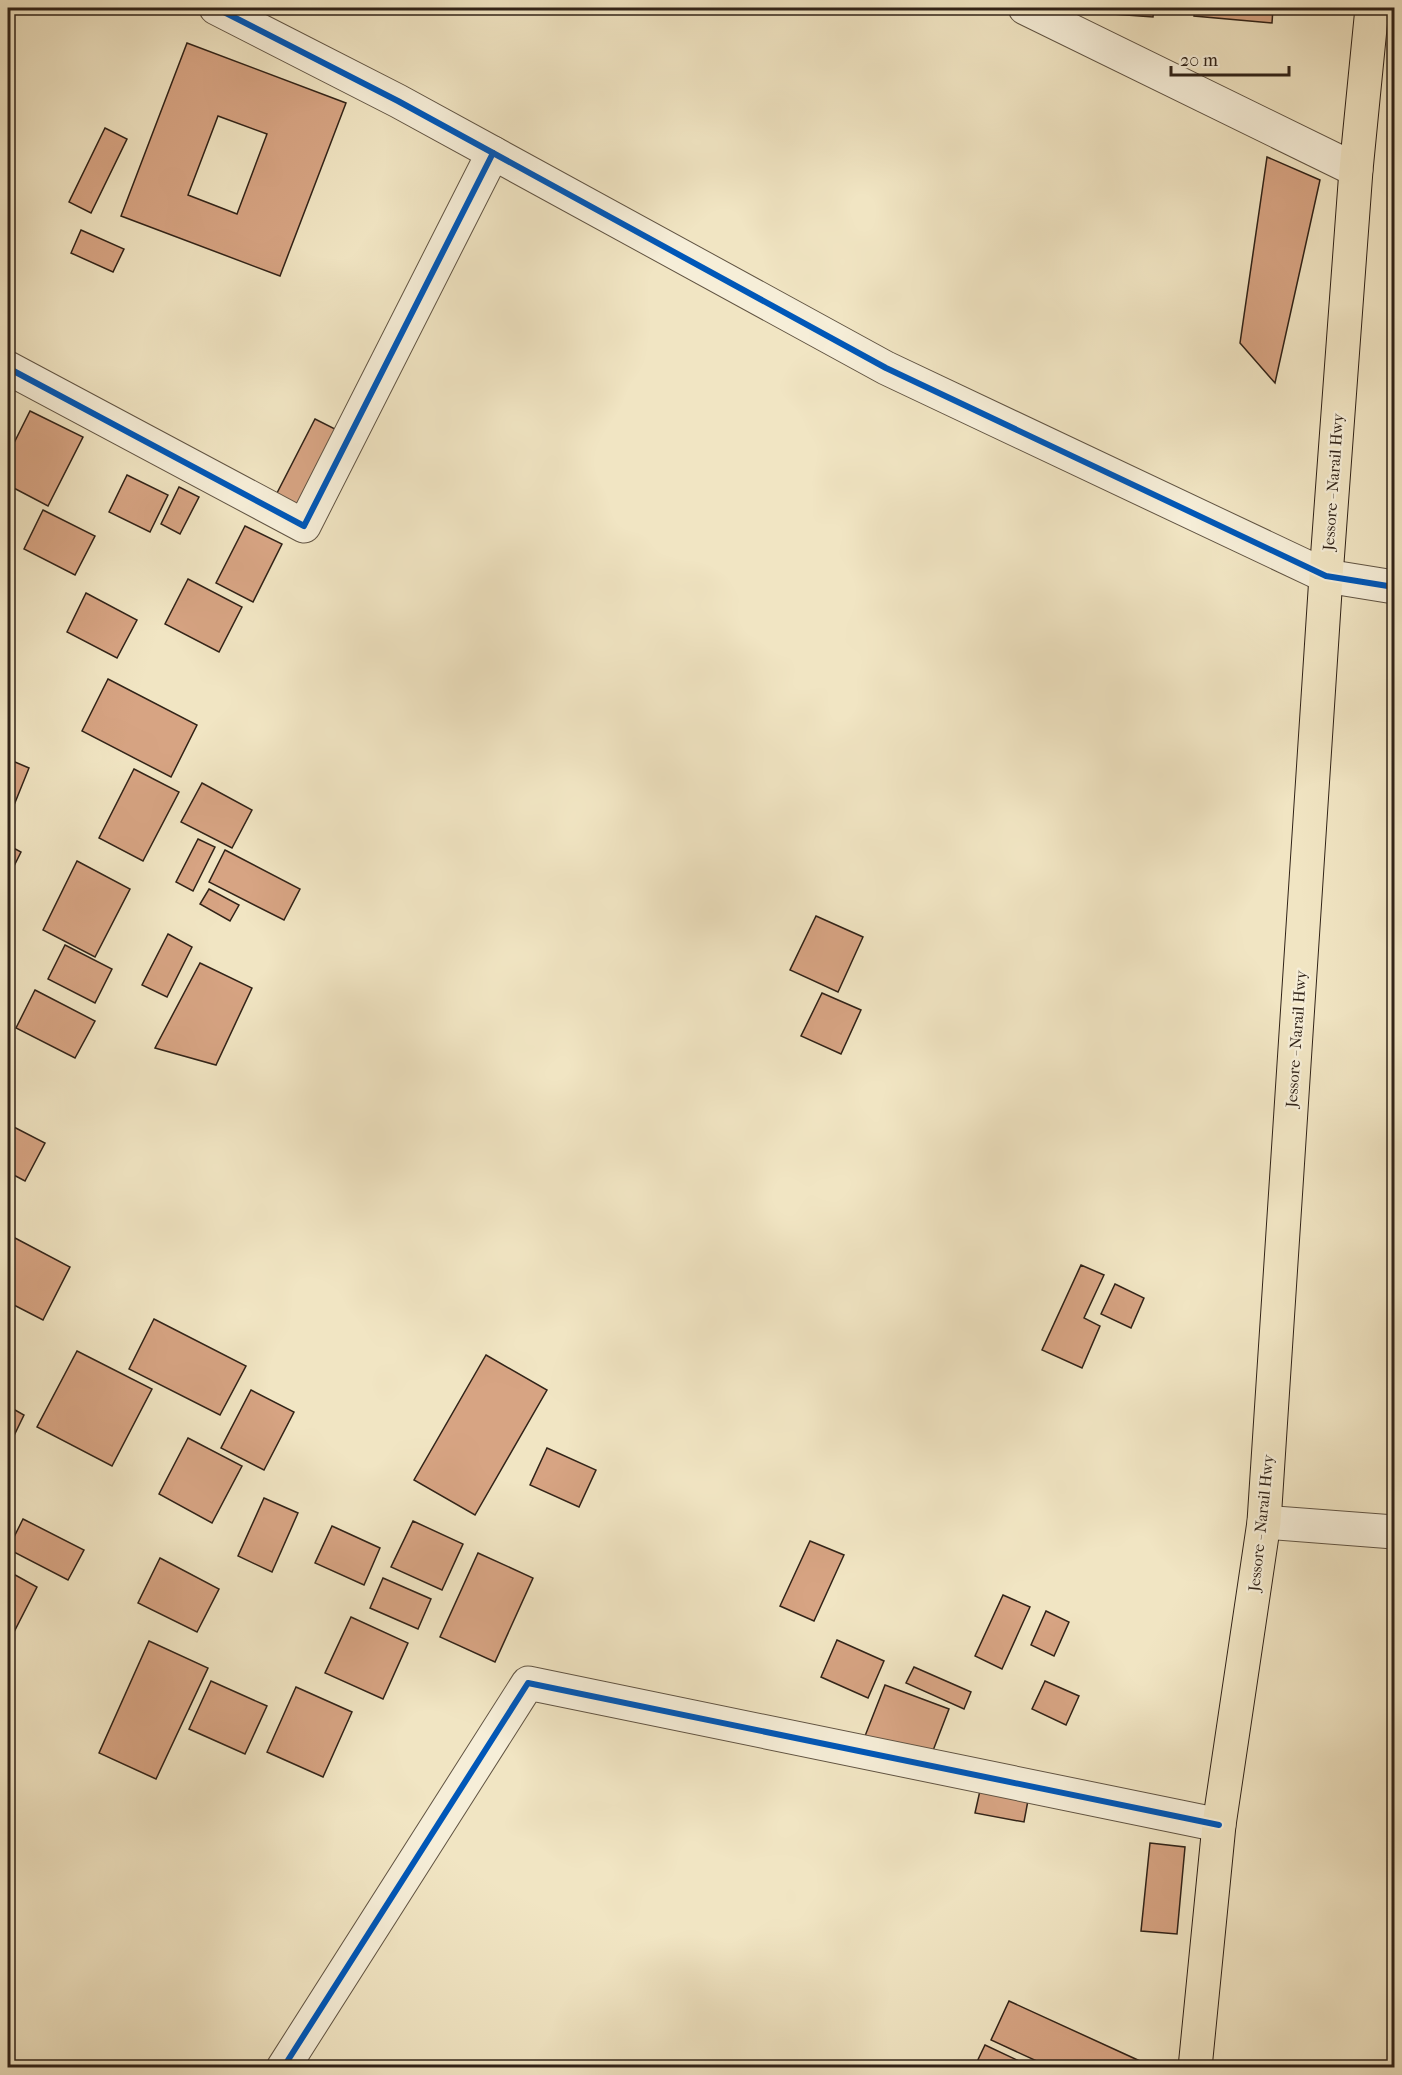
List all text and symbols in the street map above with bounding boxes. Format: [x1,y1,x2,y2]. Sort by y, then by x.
scale bar [1171,39,1290,77]
text: 20 m [1180,50,1218,71]
street label: Jessore - Narail Hwy [1319,412,1347,553]
street label: Jessore - Narail Hwy [1282,969,1310,1110]
street label: Jessore - Narail Hwy [1244,1453,1278,1595]

